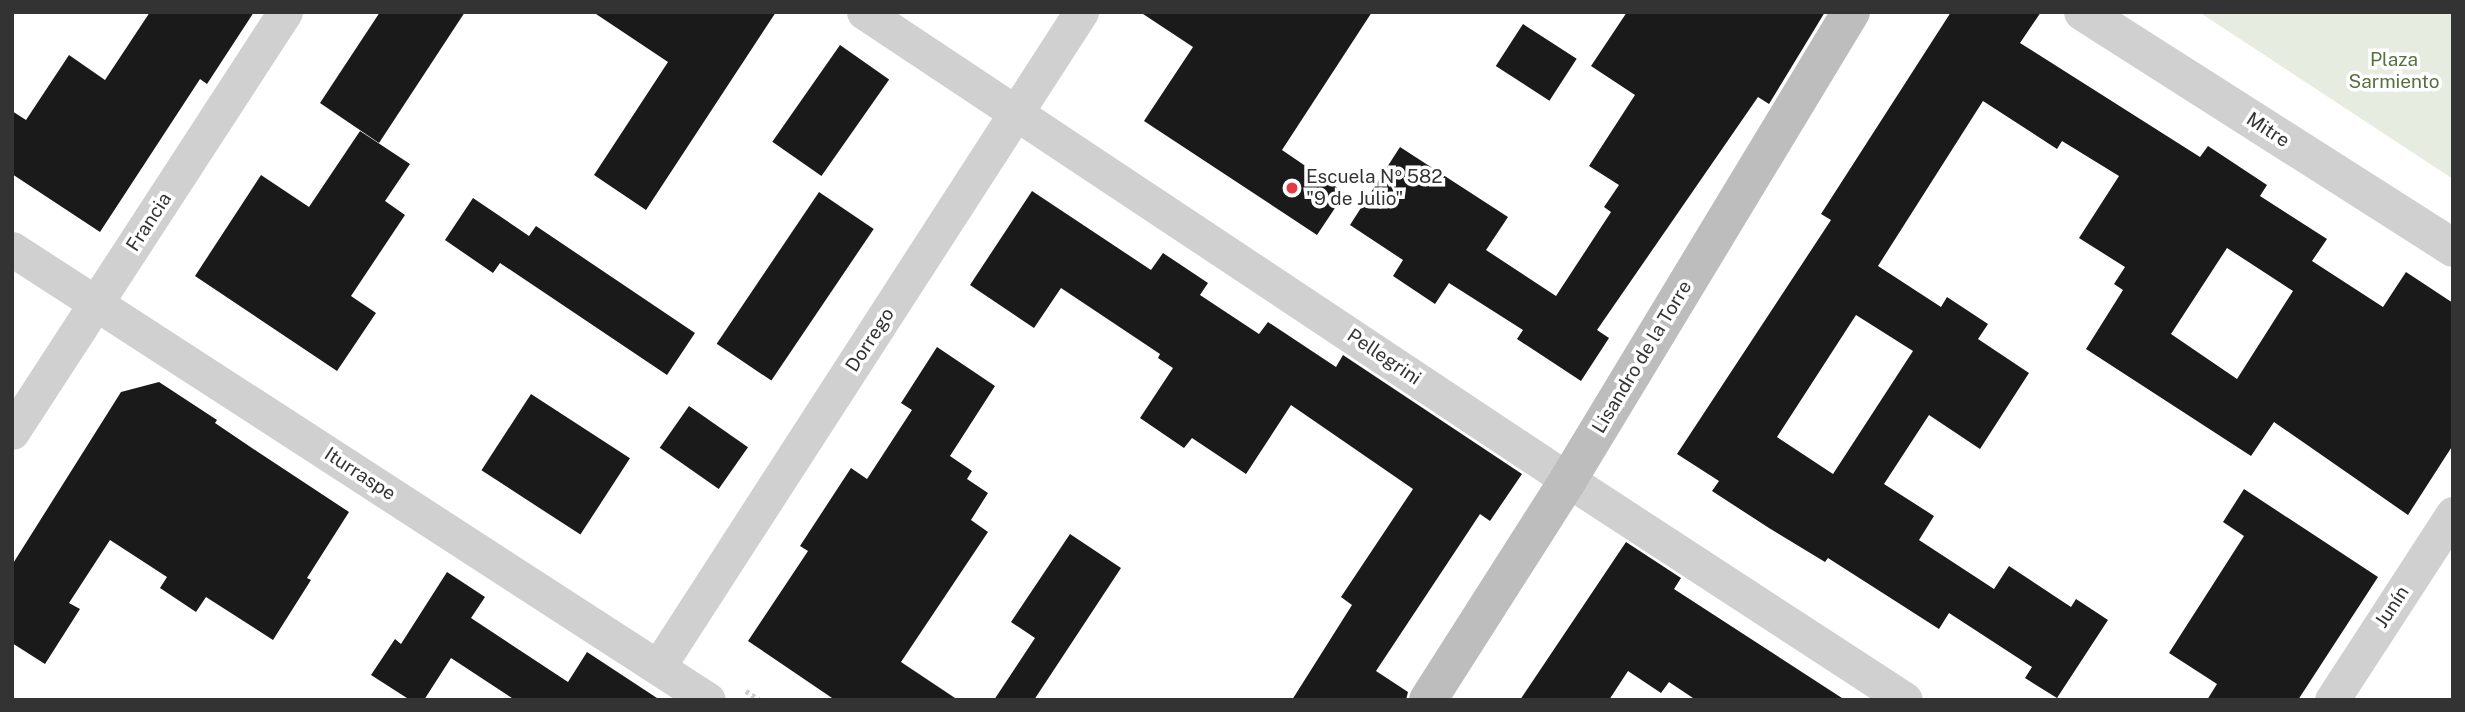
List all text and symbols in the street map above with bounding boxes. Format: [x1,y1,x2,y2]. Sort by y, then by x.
park label: Plaza Sarmiento [2349,49,2439,93]
street label: Mitre [2242,108,2294,152]
place label: Escuela Nº 582 "9 de Julio" [1306,166,1443,210]
marker: Escuela Nº 582 "9 de Julio" [1284,180,1300,196]
street label: Francia [122,188,176,256]
street label: Lisandro de la Torre [1587,276,1697,438]
street label: Dorrego [841,304,899,376]
street label: Pellegrini [1343,324,1425,390]
street label: Iturraspe [320,443,400,505]
street label: Junín [2370,582,2414,632]

